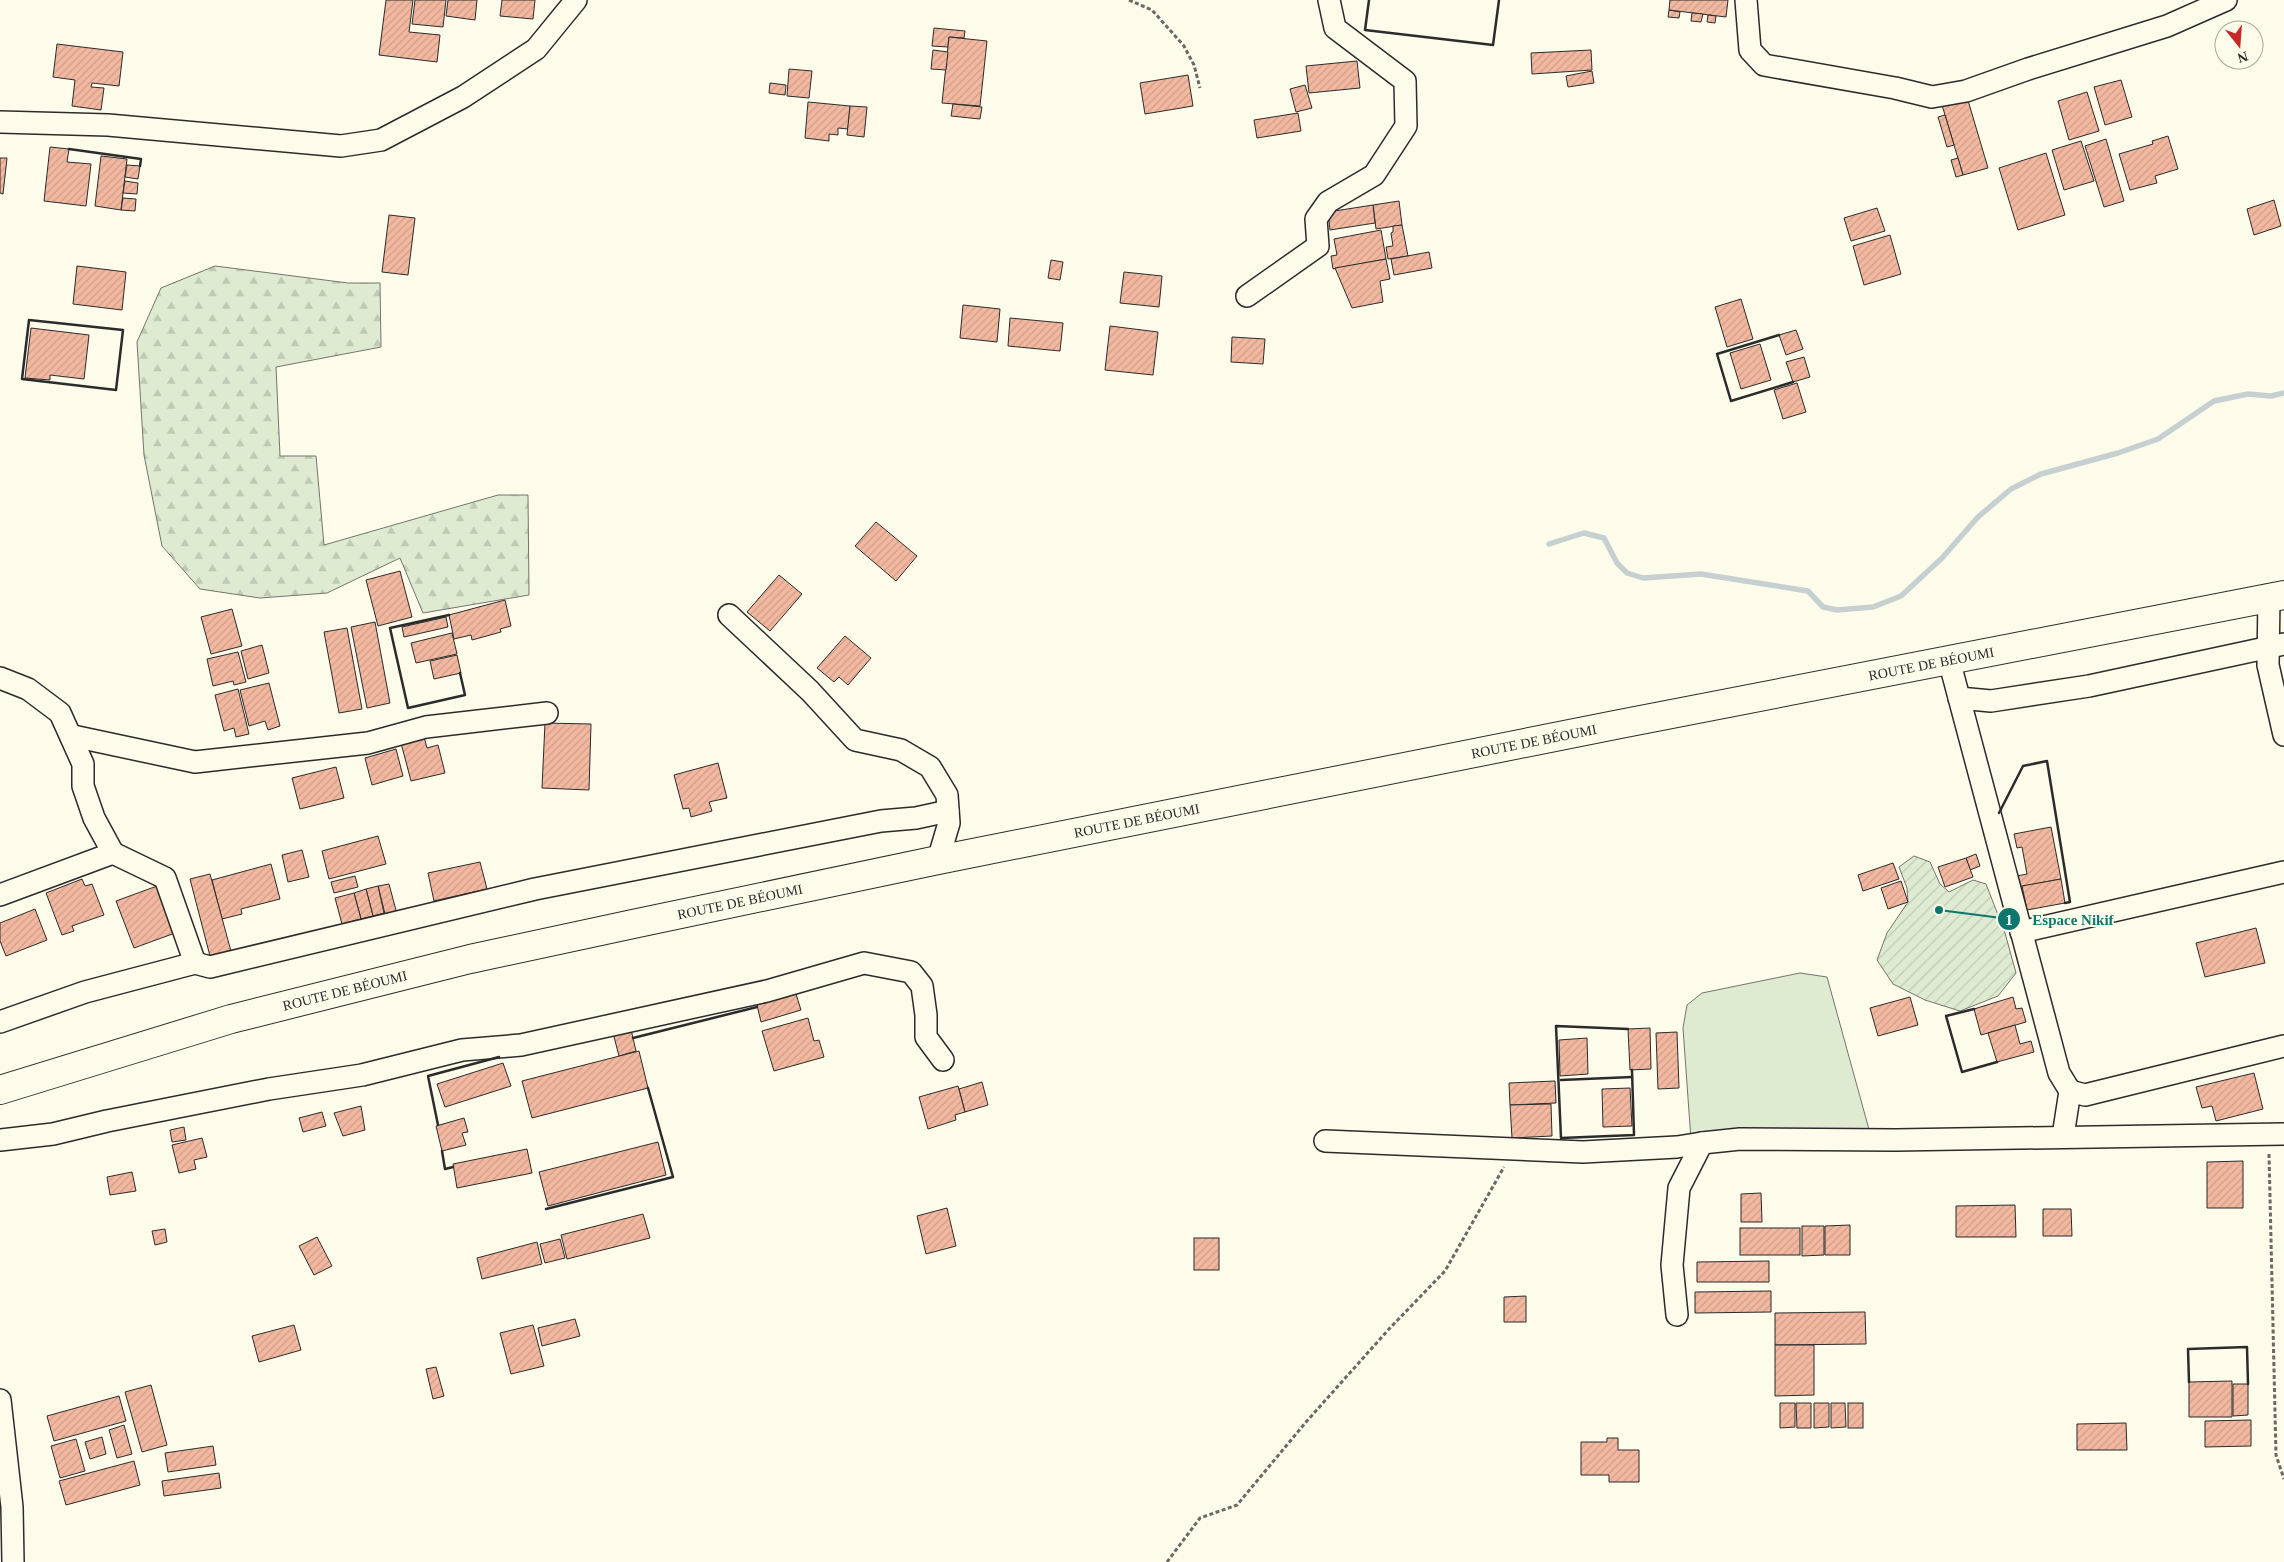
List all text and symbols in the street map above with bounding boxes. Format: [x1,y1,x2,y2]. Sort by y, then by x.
north arrow [2214,20,2264,70]
text: N [2236,48,2250,66]
street label: ROUTE DE BÉOUMI [1867,644,1996,683]
street label: ROUTE DE BÉOUMI [1470,721,1598,761]
street label: ROUTE DE BÉOUMI [1073,800,1201,840]
street label: ROUTE DE BÉOUMI [676,881,804,922]
callout: Espace Nikif [1997,904,2123,934]
text: 1 [2005,912,2013,928]
text: Espace Nikif [2032,912,2115,928]
street label: ROUTE DE BÉOUMI [281,968,409,1013]

